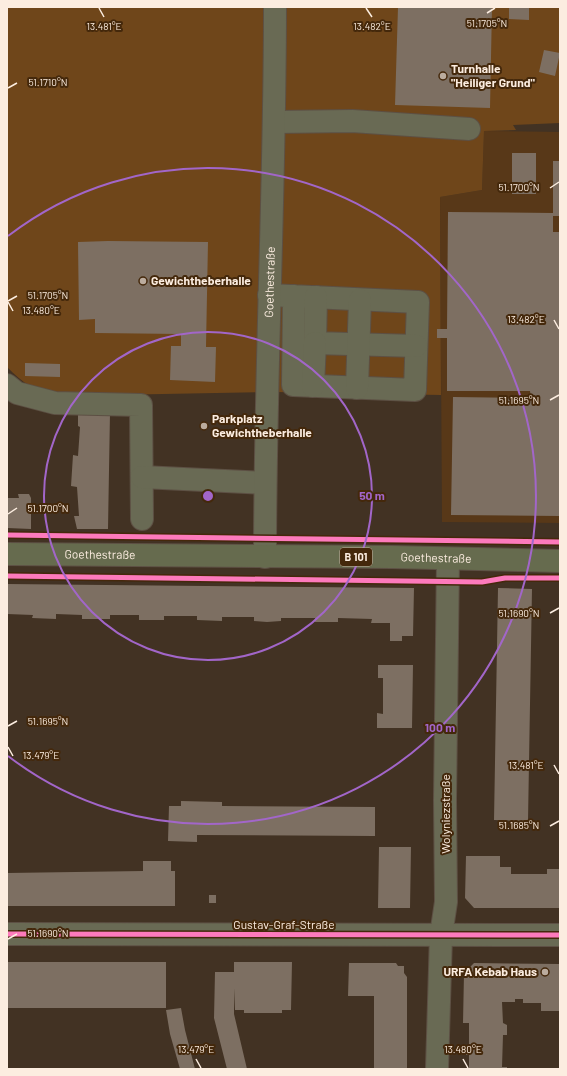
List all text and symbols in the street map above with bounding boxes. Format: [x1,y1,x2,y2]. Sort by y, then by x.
text: 51.1705°N [467,17,507,29]
text: 13.481°E [86,20,122,32]
text: 13.482°E [353,20,391,32]
place label: Turnhalle "Heiliger Grund" [451,61,535,89]
marker: Turnhalle "Heiliger Grund" [438,71,448,81]
text: 51.1710°N [28,76,68,88]
text: 51.1700°N [498,181,540,193]
street label: Goethestraße [261,246,277,318]
place label: Gewichtheberhalle [151,273,251,287]
marker: Gewichtheberhalle [138,276,148,286]
text: 51.1705°N [28,289,68,301]
text: 13.480°E [22,304,60,316]
text: 13.482°E [507,313,545,325]
text: 51.1695°N [499,394,539,406]
place label: Parkplatz Gewichtheberhalle [212,411,312,439]
marker: Parkplatz Gewichtheberhalle [199,421,209,431]
text: 50 m [359,488,385,502]
centre of rings [201,489,215,503]
text: 51.1700°N [27,502,69,514]
street label: Goethestraße [64,546,136,561]
road number: B 101 [340,548,372,566]
street label: Goethestraße [400,549,472,565]
text: 51.1690°N [498,607,540,619]
text: 51.1695°N [28,715,68,727]
text: 100 m [425,720,455,734]
text: 13.479°E [23,749,59,761]
text: 13.481°E [508,759,544,771]
street label: Wolyniezstraße [438,774,452,854]
text: 51.1685°N [499,819,539,831]
street label: Gustav-Graf-Straße [233,917,335,931]
text: 51.1690°N [27,927,69,939]
place label: URFA Kebab Haus [443,964,537,978]
marker: URFA Kebab Haus [540,967,550,977]
text: 13.479°E [178,1043,214,1055]
text: 13.480°E [444,1043,482,1055]

